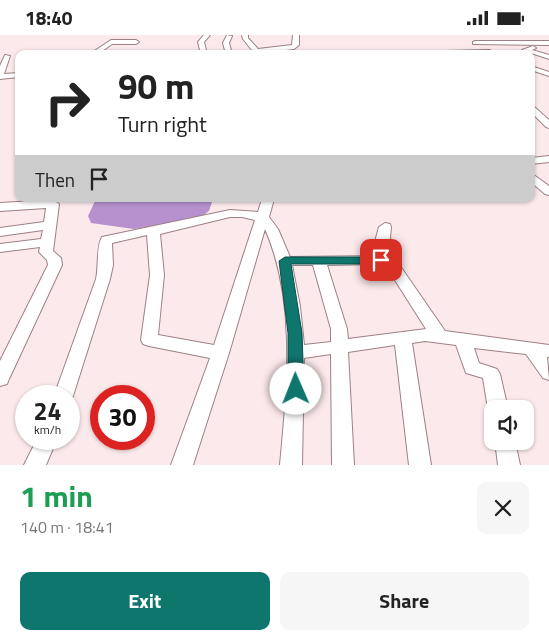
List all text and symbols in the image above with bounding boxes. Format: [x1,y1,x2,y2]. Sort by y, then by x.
text: 18:40 [25,3,72,32]
text: 90 m [118,59,194,113]
icon: right [35,70,100,135]
text: Turn right [118,107,207,141]
text: Then [35,165,75,194]
icon: arrive [85,165,113,193]
pin [360,239,402,281]
icon: arrive [367,246,395,274]
position arrow [269,362,321,414]
speed limit sign: 30 [90,385,155,450]
text: 24 [33,392,62,430]
map controls [484,400,534,450]
button: sound [484,400,534,450]
text: km/h [34,420,61,439]
text: 1 min [20,473,93,519]
button: close [477,482,529,534]
text: 140 m · 18:41 [20,515,114,539]
button: Exit [20,572,270,630]
button: Share [280,572,529,630]

